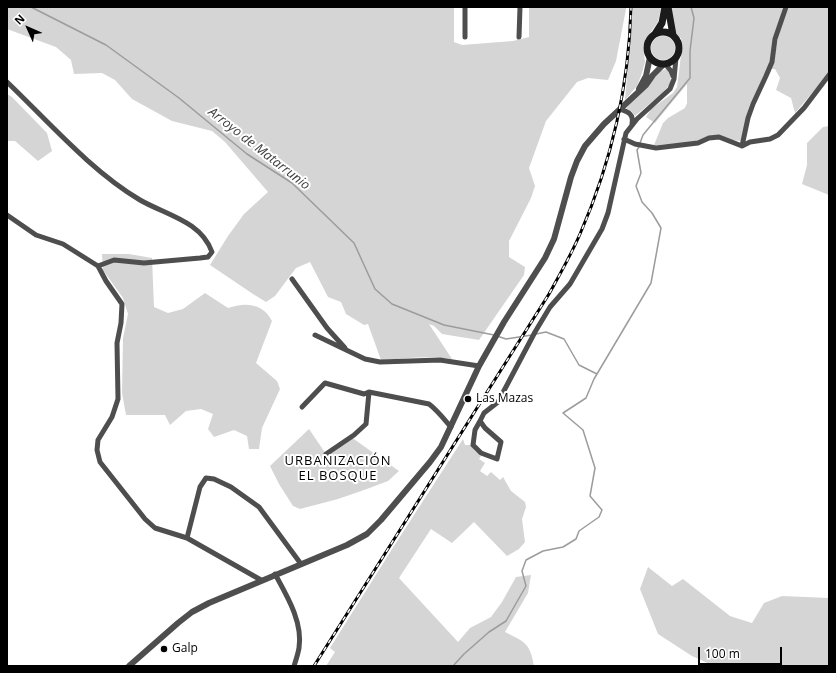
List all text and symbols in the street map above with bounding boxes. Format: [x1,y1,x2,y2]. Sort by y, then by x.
north arrow [8,8,48,48]
text: N [11,11,28,28]
water label: Arroyo de Matarrunio [205,104,313,194]
place label: Las Mazas [476,392,533,406]
marker: Las Mazas [463,394,473,404]
district label: URBANIZACIÓN EL BOSQUE [285,453,391,484]
scale bar [700,639,784,665]
place label: Galp [172,642,198,656]
marker: Galp [159,644,169,654]
text: 100 m [705,645,740,662]

